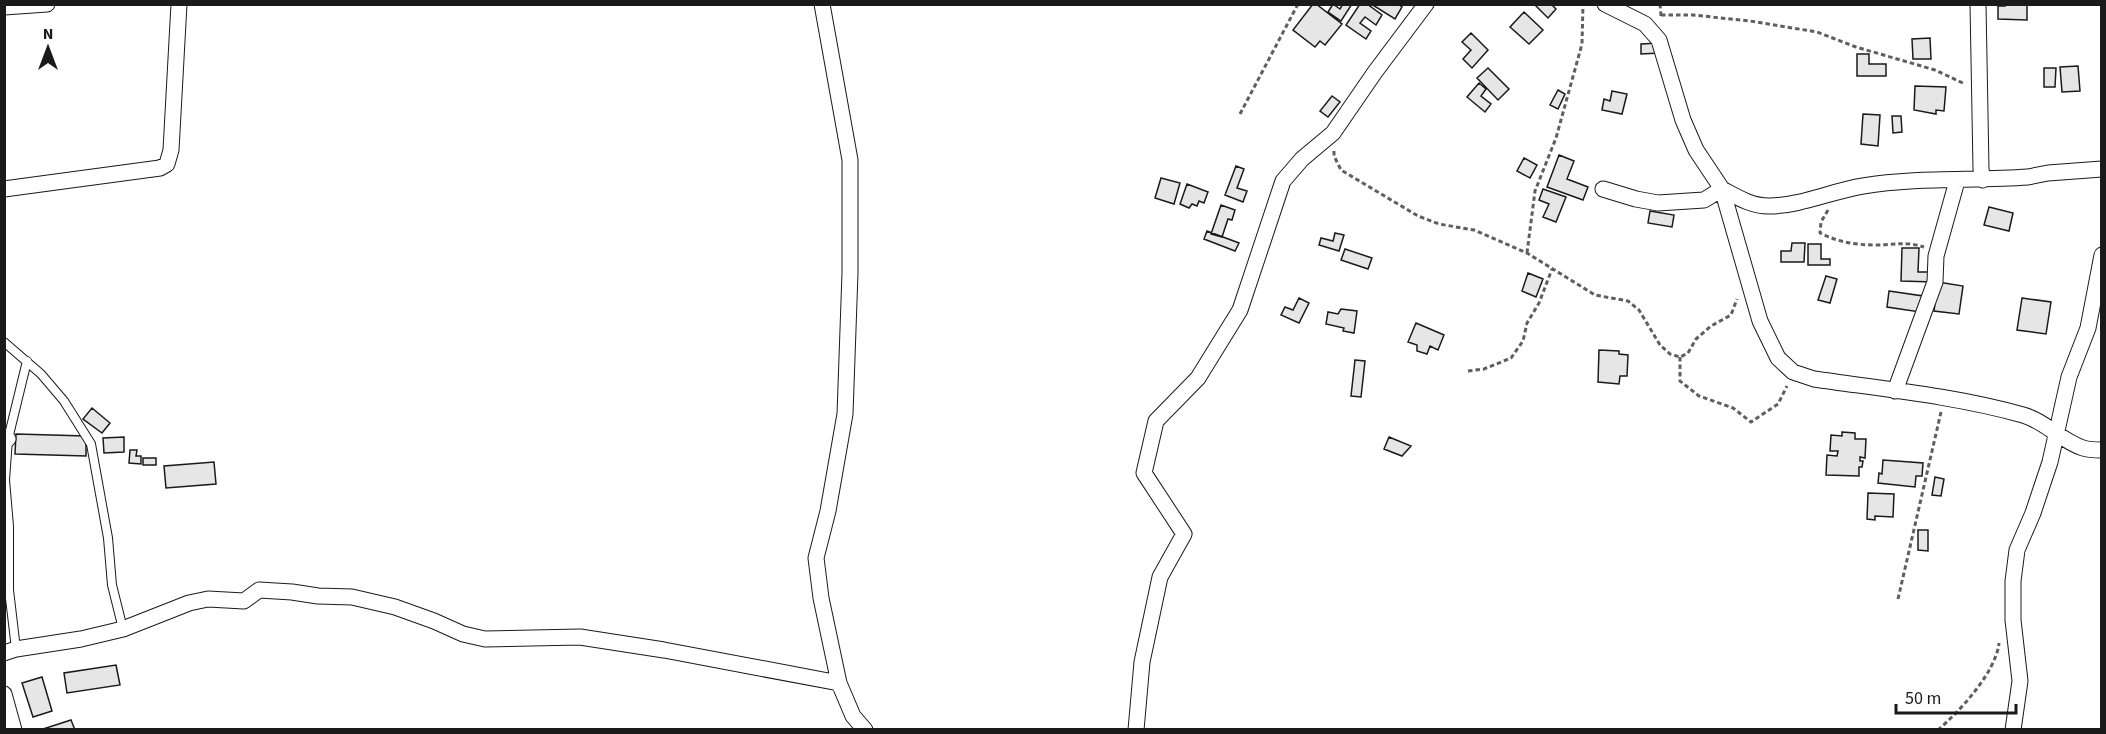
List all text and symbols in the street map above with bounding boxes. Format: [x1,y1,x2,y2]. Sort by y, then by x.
north arrow [18,18,78,78]
text: N [43,23,53,45]
scale bar [1896,677,2016,715]
text: 50 m [1905,686,1941,711]

